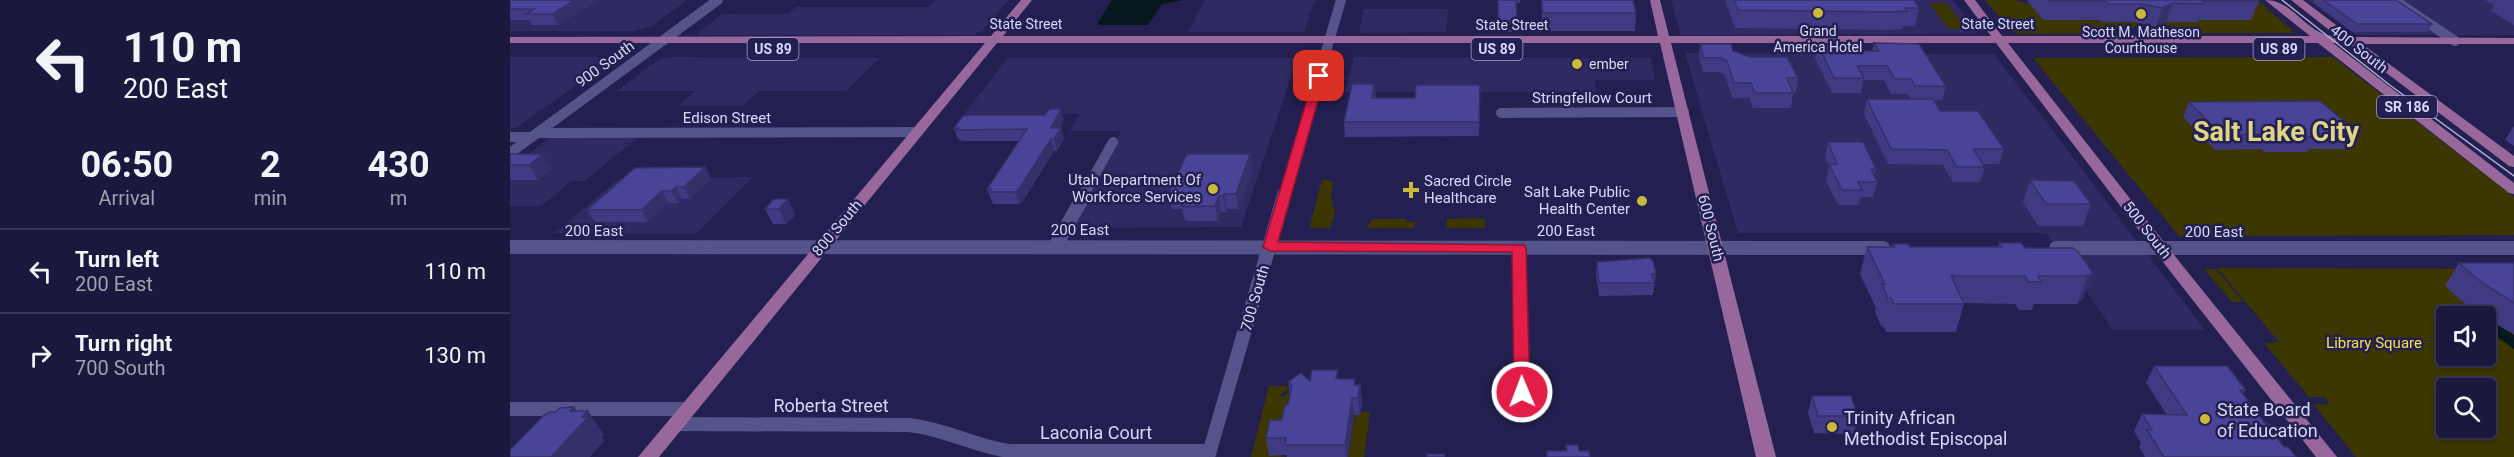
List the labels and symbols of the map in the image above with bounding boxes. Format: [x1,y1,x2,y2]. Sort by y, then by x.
marker: Grand America Hotel [1811,6,1825,20]
marker: Scott M. Matheson Courthouse [2134,7,2148,21]
street label: State Street [990,16,1063,32]
street label: State Street [1962,16,2035,32]
street label: State Street [1476,17,1549,33]
street label: 400 South [2327,21,2391,77]
place label: Grand America Hotel [1774,23,1862,55]
place label: Scott M. Matheson Courthouse [2082,24,2200,56]
street label: 900 South [572,37,638,91]
road number: US 89 [748,38,798,60]
road number: US 89 [1472,38,1522,60]
road number: US 89 [2254,38,2304,60]
pin [1293,50,1344,101]
place label: ember [1589,56,1629,72]
marker: ember [1570,57,1584,71]
street label: Stringfellow Court [1532,89,1652,107]
road number: SR 186 [2377,96,2437,118]
street label: Edison Street [683,109,771,127]
district label: Salt Lake City [2193,116,2359,148]
place label: Utah Department Of Workforce Services [1068,171,1202,206]
place label: Sacred Circle Healthcare [1424,172,1512,207]
marker: Sacred Circle Healthcare [1402,181,1420,199]
marker: Utah Department Of Workforce Services [1206,182,1220,196]
place label: Salt Lake Public Health Center [1524,183,1630,218]
street label: 600 South [1694,193,1728,263]
marker: Salt Lake Public Health Center [1635,194,1649,208]
street label: 800 South [808,196,866,260]
street label: 500 South [2119,198,2175,262]
street label: 200 East [1051,221,1109,239]
street label: 200 East [565,222,623,240]
street label: 200 East [1537,222,1595,240]
street label: 200 East [2185,223,2243,241]
street label: 700 South [1237,263,1273,333]
park label: Library Square [2326,334,2422,352]
position arrow [1490,360,1554,424]
street label: Roberta Street [773,395,889,416]
place label: State Board of Education [2217,399,2318,441]
place label: Trinity African Methodist Episcopal [1844,407,2007,449]
marker: State Board of Education [2198,412,2212,426]
marker: Trinity African Methodist Episcopal [1825,420,1839,434]
street label: Laconia Court [1040,422,1152,443]

